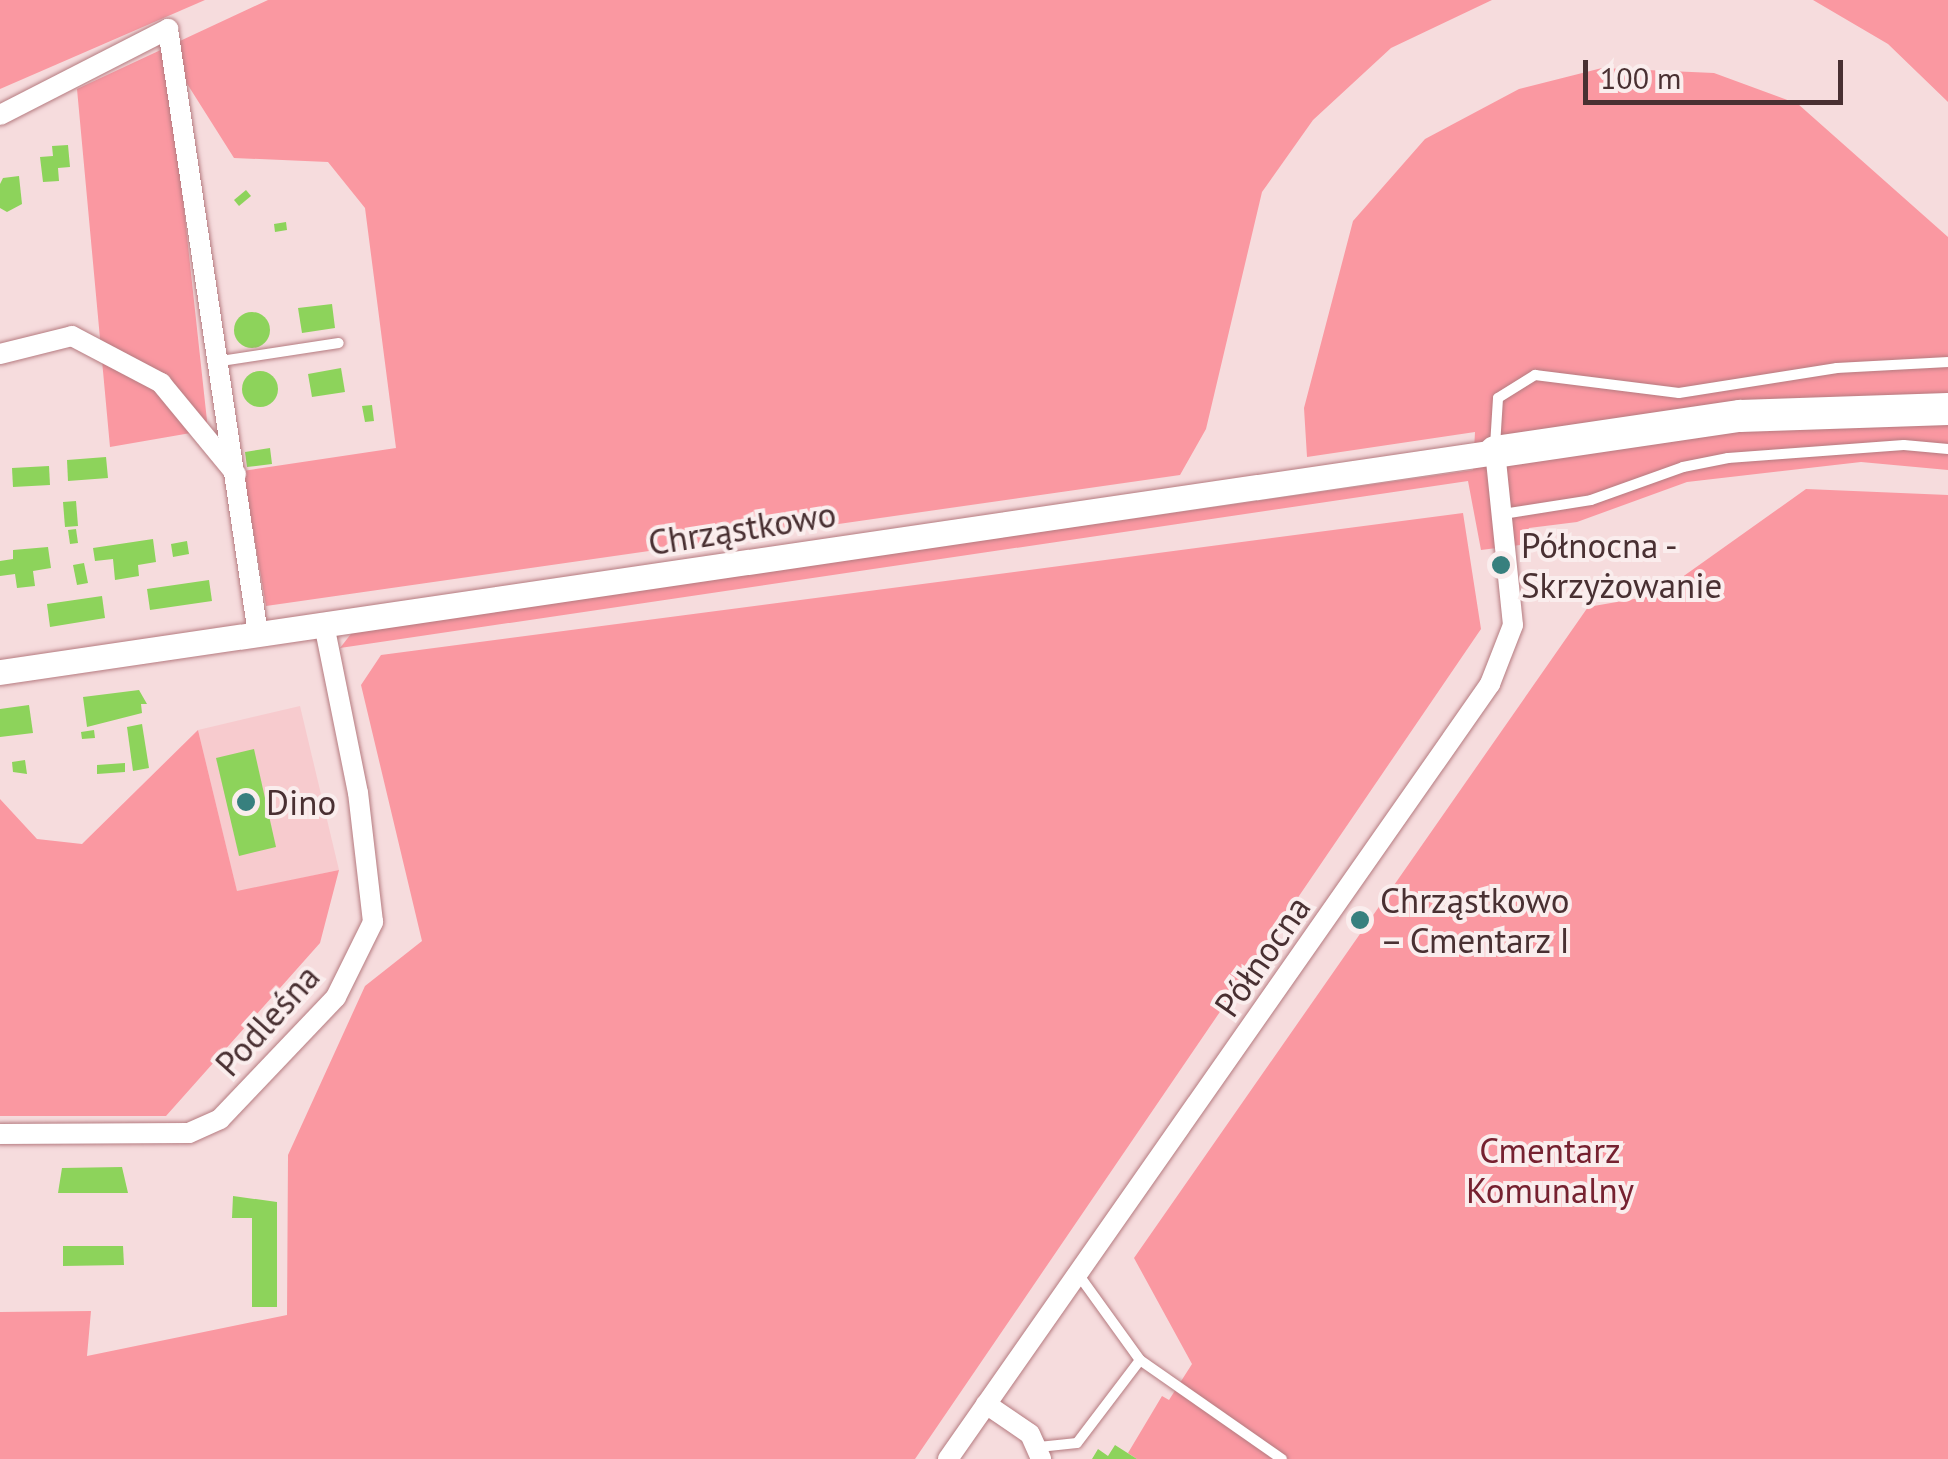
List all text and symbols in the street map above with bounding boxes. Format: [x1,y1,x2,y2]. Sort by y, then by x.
scale bar [1588,40,1848,102]
text: 100 m [1600,58,1681,97]
street label: Chrząstkowo [645,492,839,564]
place label: Północna - Skrzyżowanie [1521,524,1722,606]
marker: Północna - Skrzyżowanie [1490,554,1512,576]
place label: Dino [266,781,336,823]
marker: Dino [235,791,257,813]
place label: Chrząstkowo – Cmentarz I [1380,879,1573,961]
street label: Północna [1205,888,1319,1024]
marker: Chrząstkowo – Cmentarz I [1349,909,1371,931]
street label: Podleśna [206,956,328,1084]
park label: Cmentarz Komunalny [1466,1129,1634,1211]

